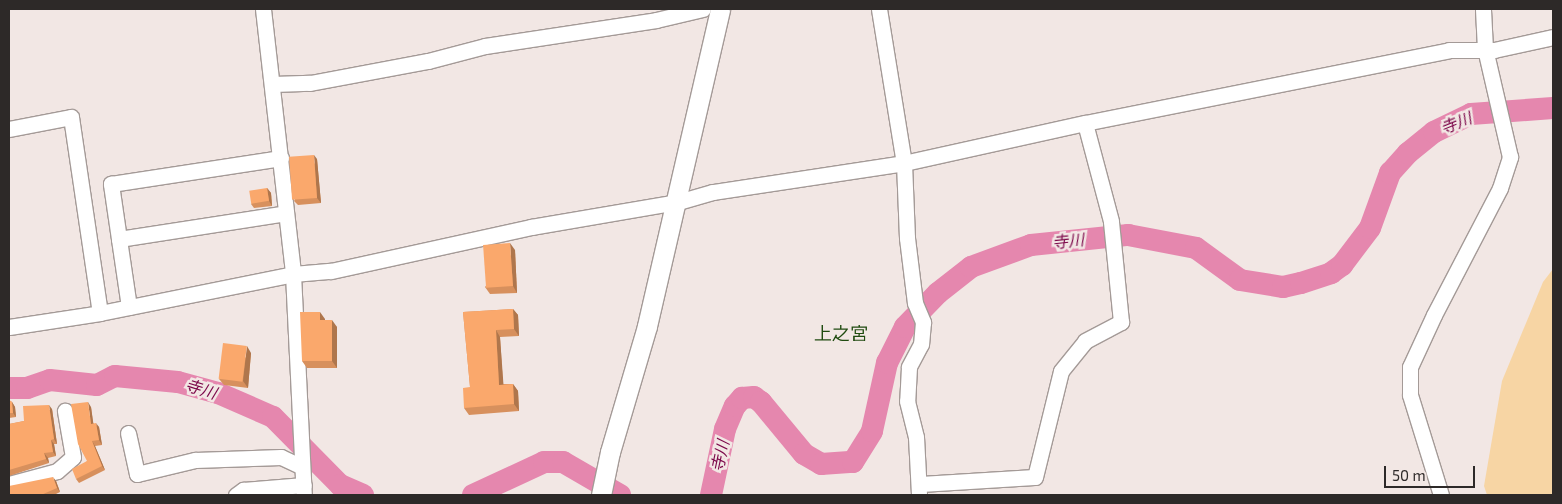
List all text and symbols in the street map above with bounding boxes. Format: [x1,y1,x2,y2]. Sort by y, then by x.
water label: 寺川 [1438,108,1474,138]
water label: 寺川 [1051,230,1085,252]
district label: 上之宮 [814,322,868,344]
water label: 寺川 [183,375,219,403]
water label: 寺川 [707,438,733,474]
scale bar [1387,456,1478,488]
text: 50 m [1392,466,1426,484]

